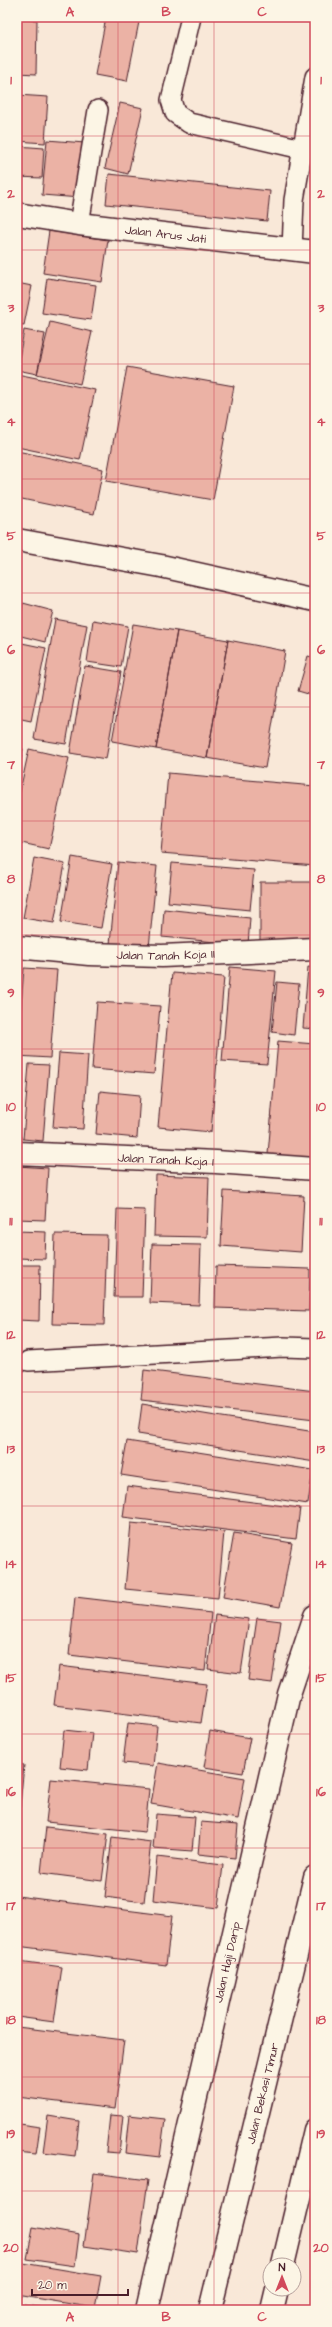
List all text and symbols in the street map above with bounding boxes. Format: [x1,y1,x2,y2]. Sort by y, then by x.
text: A [66,3,75,21]
text: B [161,3,171,21]
text: C [257,3,267,21]
text: 1 [10,71,12,89]
text: 1 [320,71,322,89]
text: 2 [6,185,15,203]
text: 2 [316,185,325,203]
street label: Jalan Arus Jati [124,221,207,248]
text: 3 [7,299,15,317]
text: 3 [317,299,325,317]
text: 4 [7,413,16,431]
text: 4 [317,413,326,431]
text: 5 [6,527,16,545]
text: 5 [316,527,326,545]
text: 6 [7,641,16,659]
text: 6 [317,641,326,659]
text: 7 [6,756,16,774]
text: 7 [316,756,326,774]
text: 8 [7,870,16,888]
text: 8 [317,870,326,888]
street label: Jalan Tanah Koja II [116,945,215,965]
text: 9 [7,984,15,1002]
text: 9 [317,984,325,1002]
text: 10 [6,1098,17,1116]
text: 10 [316,1098,327,1116]
street label: Jalan Tanah Koja I [117,1149,215,1170]
text: 11 [9,1212,13,1230]
text: 11 [319,1212,323,1230]
text: 12 [6,1326,16,1344]
text: 12 [316,1326,326,1344]
text: 13 [7,1440,16,1458]
text: 13 [317,1440,326,1458]
text: 14 [6,1555,16,1573]
text: 14 [316,1555,326,1573]
text: 15 [6,1669,17,1687]
text: 15 [316,1669,327,1687]
text: 16 [6,1783,17,1801]
text: 16 [316,1783,327,1801]
text: 17 [6,1897,17,1915]
text: 17 [316,1897,327,1915]
street label: Jalan Haji Darip [210,1920,245,2004]
text: 18 [6,2011,17,2029]
text: 18 [316,2011,327,2029]
street label: Jalan Bekasi Timur [242,2040,283,2146]
text: 19 [6,2125,16,2143]
text: 19 [316,2125,326,2143]
text: 20 [2,2239,20,2257]
text: 20 [312,2239,330,2257]
north arrow [262,2257,302,2297]
text: N [279,2260,286,2275]
scale bar [32,2271,128,2297]
text: 20 m [38,2277,67,2294]
text: A [66,2308,75,2326]
text: B [161,2308,171,2326]
text: C [257,2308,267,2326]

